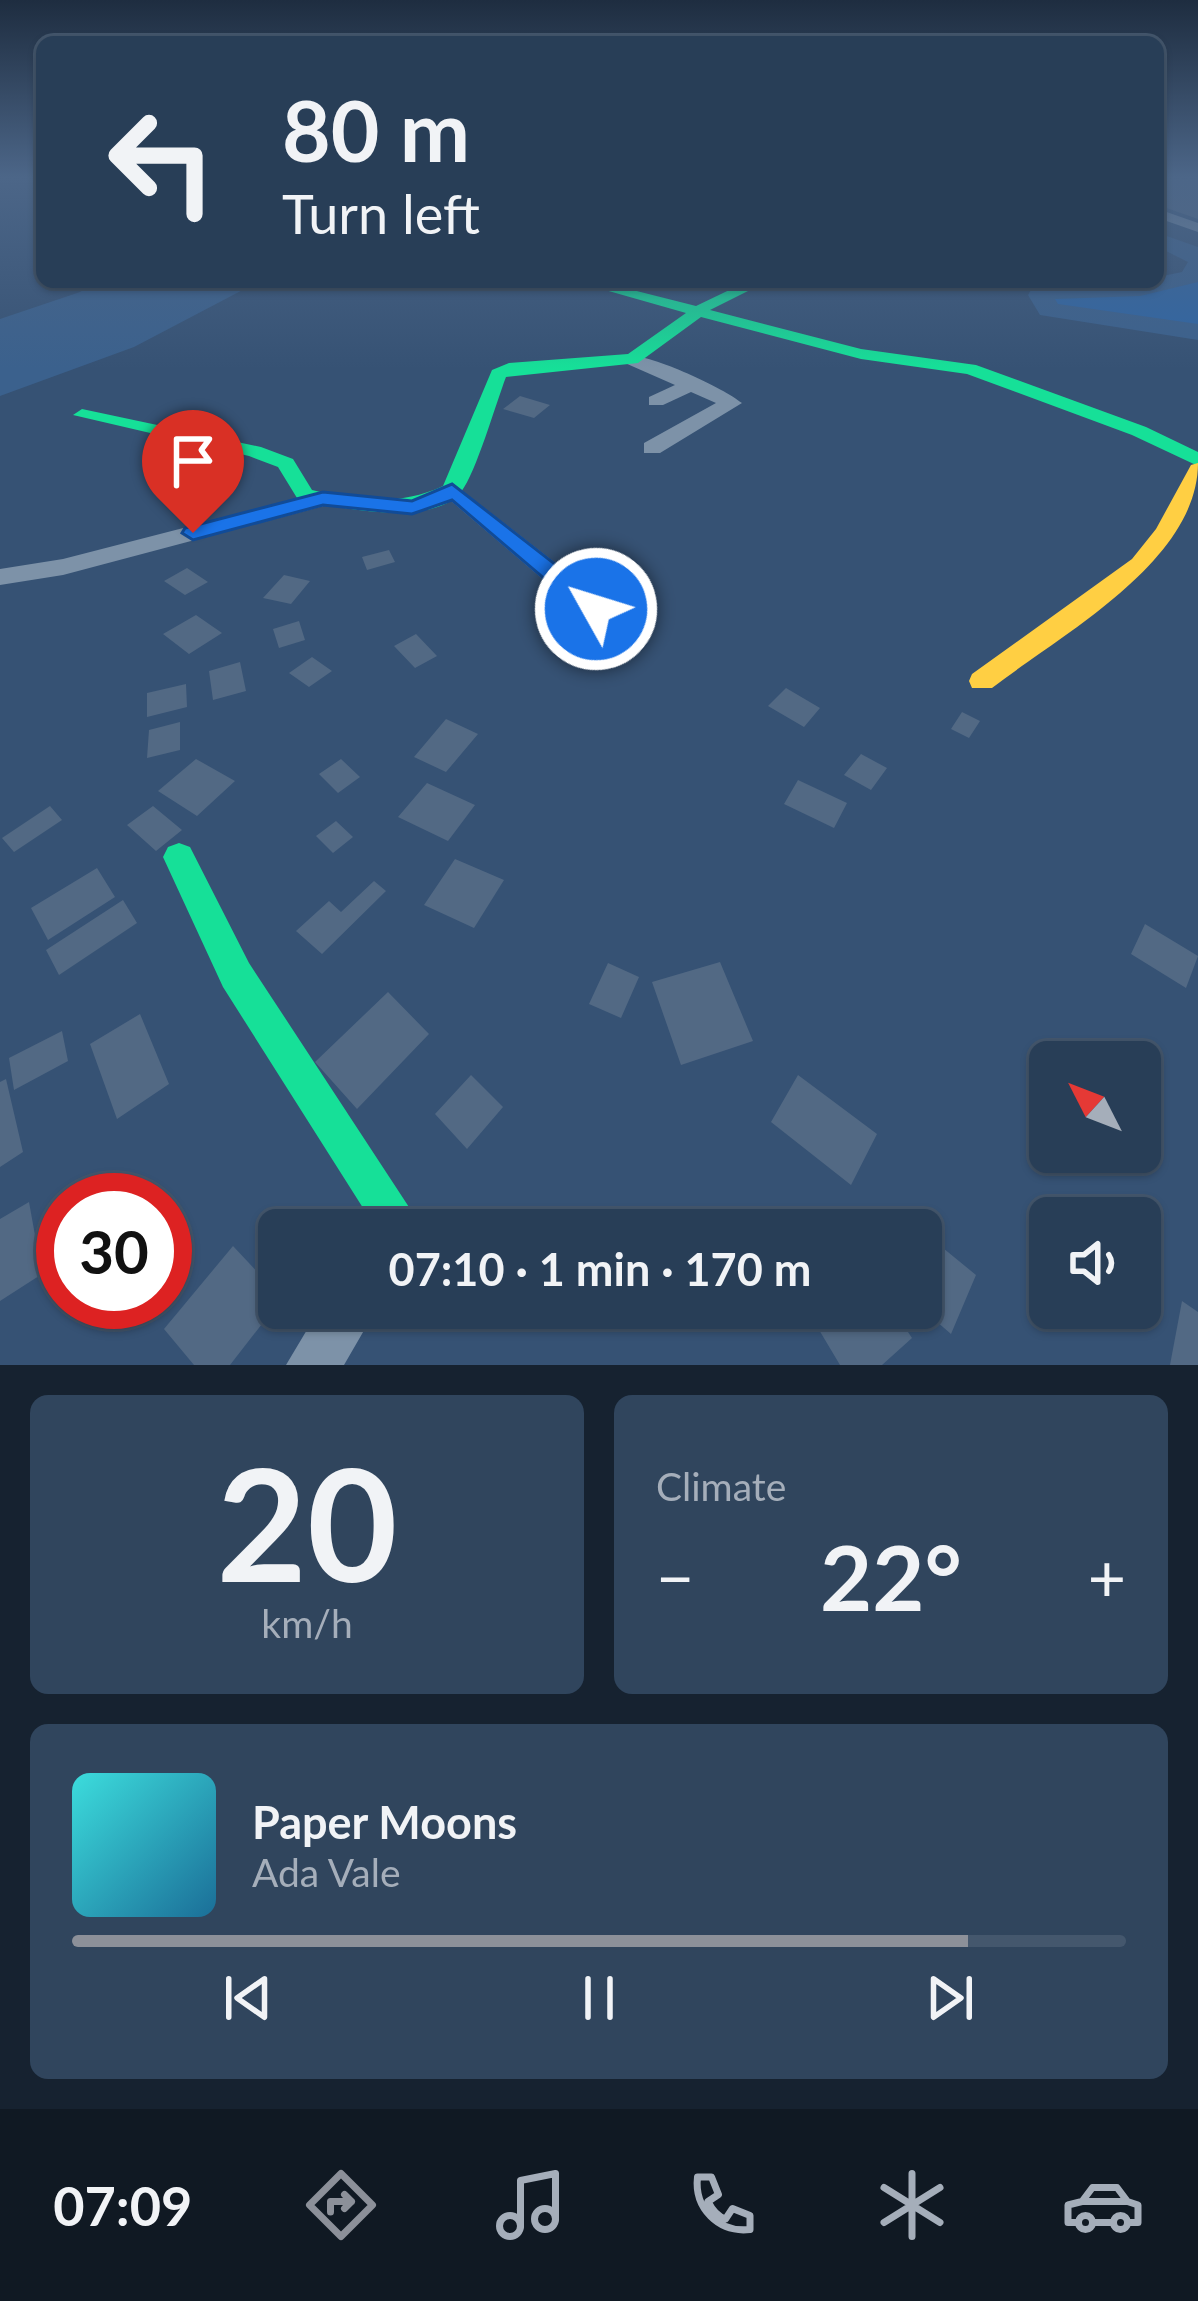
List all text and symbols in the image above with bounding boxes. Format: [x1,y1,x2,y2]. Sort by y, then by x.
text: 80 m [282,79,470,180]
icon: left [84,84,240,240]
text: Turn left [282,181,480,246]
pin [142,410,244,533]
icon: arrive [160,428,226,494]
position arrow [533,546,659,672]
north arrow [1029,1041,1161,1173]
map controls [1029,1041,1161,1329]
speed limit sign: 30 [36,1173,192,1329]
button: sound [1029,1197,1161,1329]
text: 07:10 · 1 min · 170 m [389,1242,811,1296]
text: 20 [217,1428,397,1615]
text: Climate [656,1463,786,1509]
text: 22° [820,1522,962,1630]
text: − [656,1537,694,1616]
text: + [1088,1537,1126,1616]
text: km/h [261,1600,353,1646]
text: Paper Moons [252,1795,517,1849]
text: Ada Vale [252,1849,401,1895]
icon: previous [215,1965,281,2031]
icon: pause [566,1965,632,2031]
icon: next [917,1965,983,2031]
icon: directions [299,2163,383,2247]
icon: music [489,2163,573,2247]
icon: phone [680,2163,764,2247]
icon: climate [870,2163,954,2247]
icon: car [1061,2163,1145,2247]
text: 07:09 [53,2173,192,2238]

